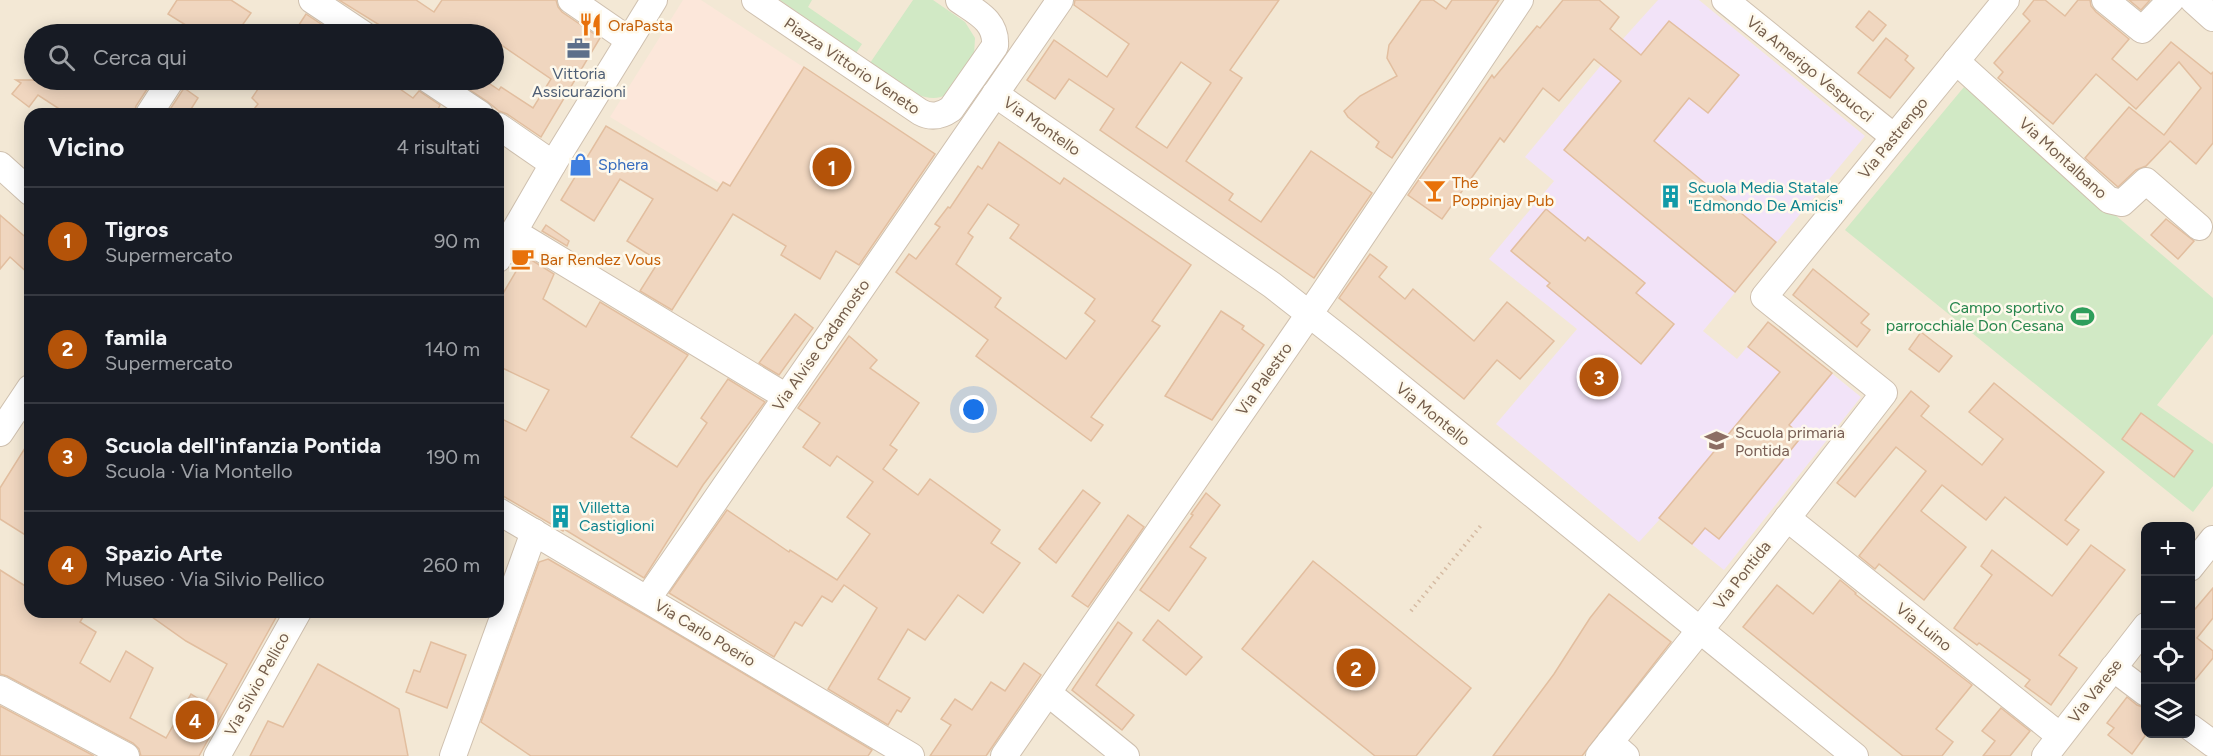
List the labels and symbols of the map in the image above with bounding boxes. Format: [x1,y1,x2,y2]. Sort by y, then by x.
restaurant icon: OraPasta [577,12,603,38]
street label: Via Amerigo Vespucci [1743,12,1877,126]
street label: Piazza Vittorio Veneto [781,14,923,118]
place label: OraPasta [608,16,673,35]
office icon: Vittoria Assicurazioni [566,35,592,61]
place label: Vittoria Assicurazioni [532,64,626,101]
street label: Via Montello [1000,92,1084,160]
street label: Via Pastrengo [1854,93,1932,183]
street label: Via Montalbano [2015,113,2111,203]
pin: 1 [812,144,852,190]
shop icon: Sphera [567,151,593,177]
place label: Sphera [598,155,649,174]
place label: The Poppinjay Pub [1452,173,1554,210]
bar icon: The Poppinjay Pub [1421,178,1447,204]
place label: Scuola Media Statale "Edmondo De Amicis" [1688,178,1843,215]
building icon: Scuola Media Statale "Edmondo De Amicis" [1657,183,1683,209]
cafe icon: Bar Rendez Vous [509,246,535,272]
place label: Bar Rendez Vous [540,250,661,269]
street label: Via Alvise Cadamosto [768,276,874,414]
place label: Campo sportivo parrocchiale Don Cesana [1886,298,2064,335]
sports icon: Campo sportivo parrocchiale Don Cesana [2069,303,2095,329]
street label: Via Palestro [1232,339,1296,419]
pin: 3 [1580,354,1618,400]
street label: Via Montello [1392,378,1474,450]
your location [959,395,988,424]
place label: Scuola primaria Pontida [1735,423,1845,460]
school or university icon: Scuola primaria Pontida [1704,428,1730,454]
place label: Villetta Castiglioni [579,498,654,535]
building icon: Villetta Castiglioni [548,503,574,529]
street label: Via Pontida [1709,537,1775,613]
street label: Via Carlo Poerio [651,595,759,671]
street label: Via Luino [1892,599,1956,655]
street label: Via Silvio Pellico [221,629,293,739]
pin: 2 [1336,646,1376,690]
street label: Via Varese [2064,655,2126,727]
pin: 4 [176,698,214,742]

